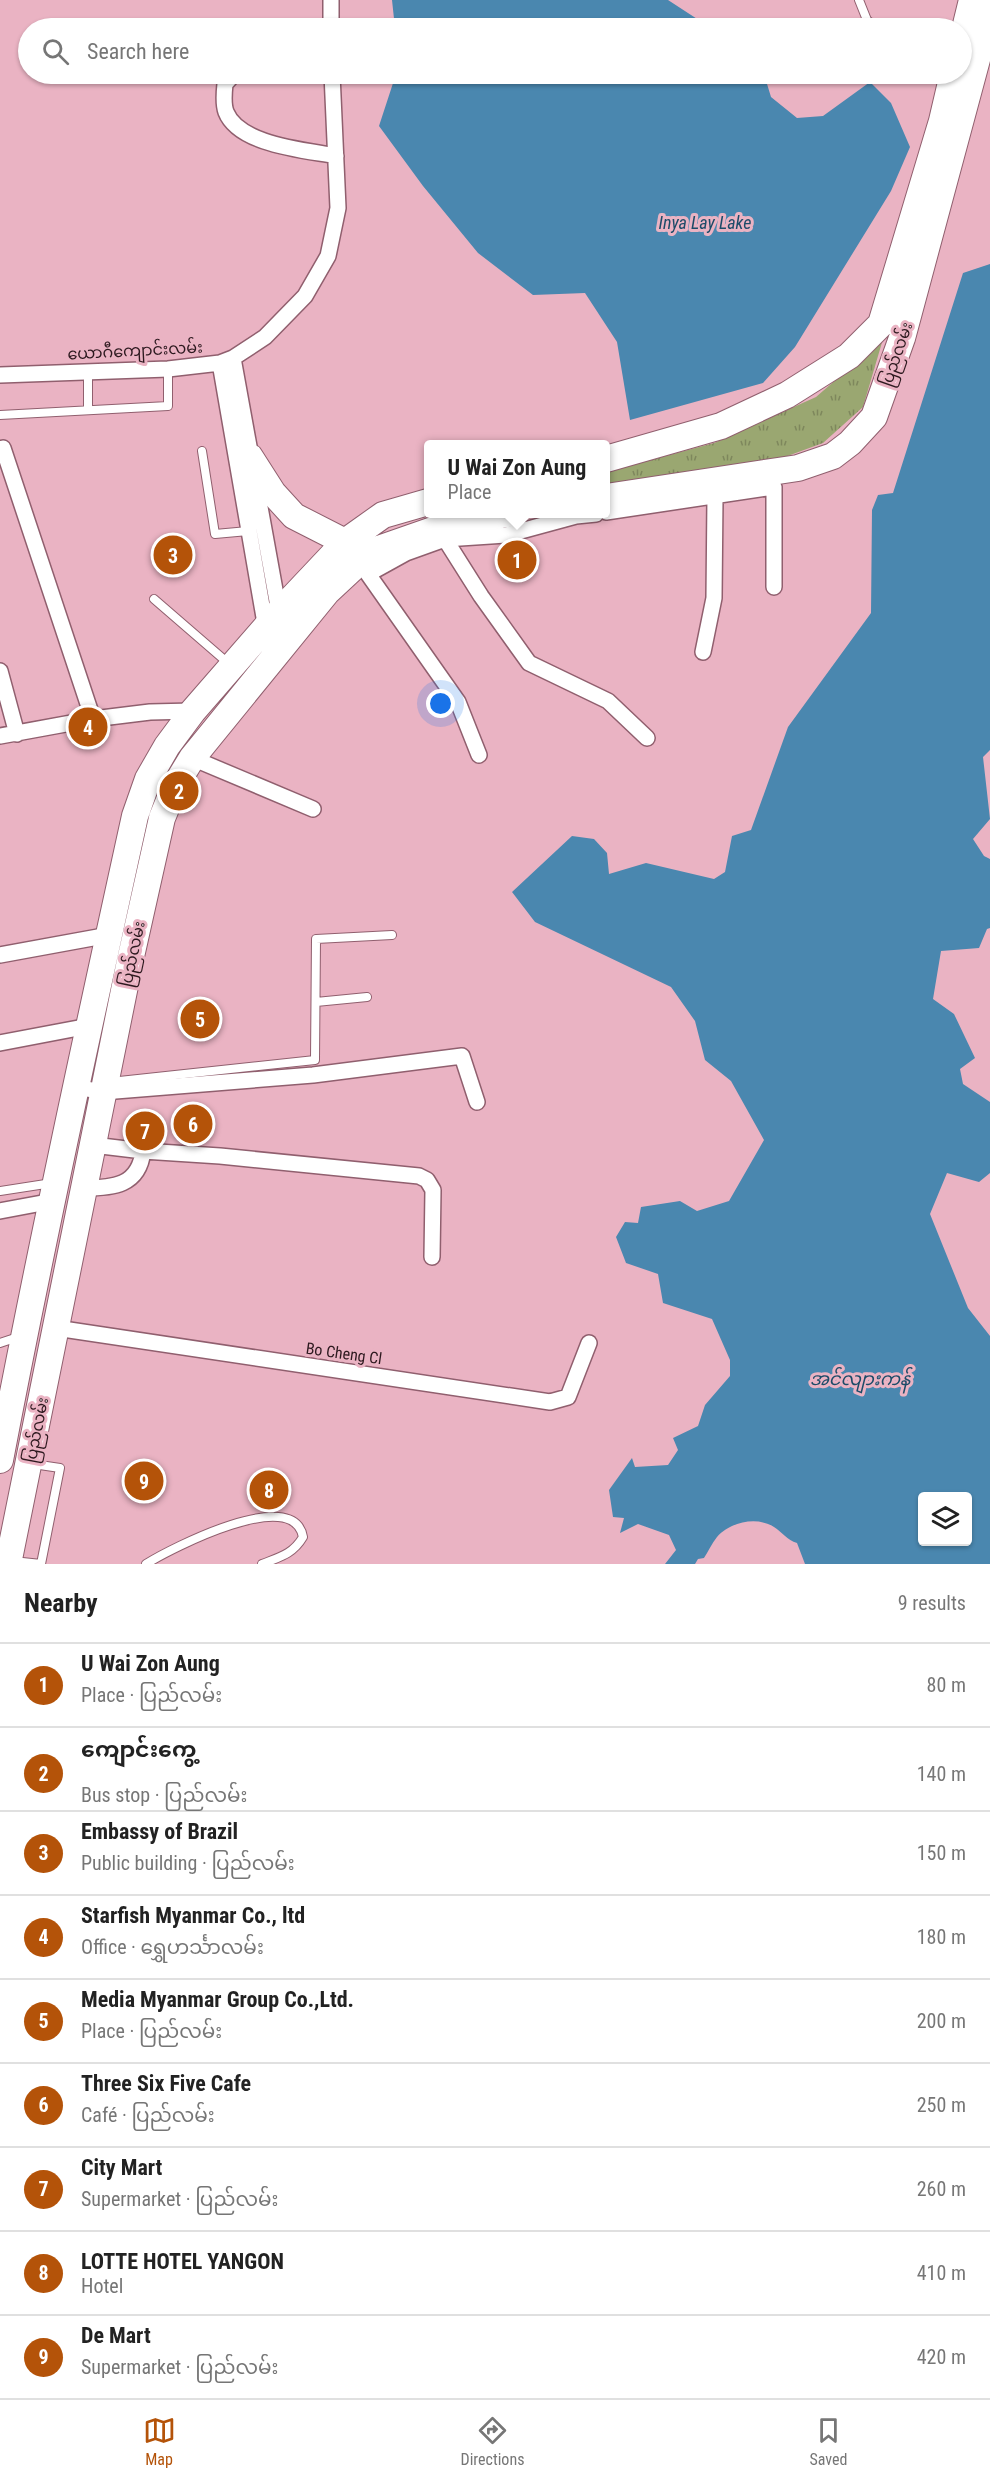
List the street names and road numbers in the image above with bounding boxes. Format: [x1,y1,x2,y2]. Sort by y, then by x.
street label: ပြည်လမ်း [875,319,920,390]
street label: ယောဂီကျောင်းလမ်း [67,335,203,368]
street label: ပြည်လမ်း [114,919,153,989]
street label: Bo Cheng Cl [305,1339,383,1368]
street label: ပြည်လမ်း [19,1395,56,1465]

